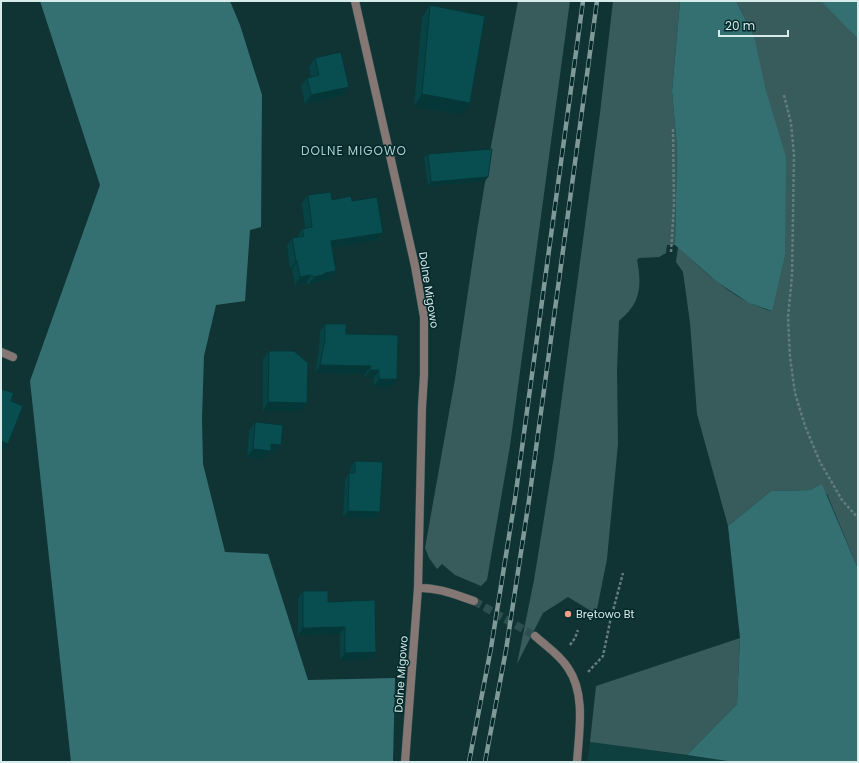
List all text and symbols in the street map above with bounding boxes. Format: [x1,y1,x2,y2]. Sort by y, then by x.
scale bar [719,12,788,38]
text: 20 m [725,17,755,34]
district label: DOLNE MIGOWO [301,142,407,159]
street label: Dolne Migowo [415,251,443,329]
place label: Brętowo Bt [576,606,634,622]
marker: Brętowo Bt [563,609,573,619]
street label: Dolne Migowo [390,635,412,713]

